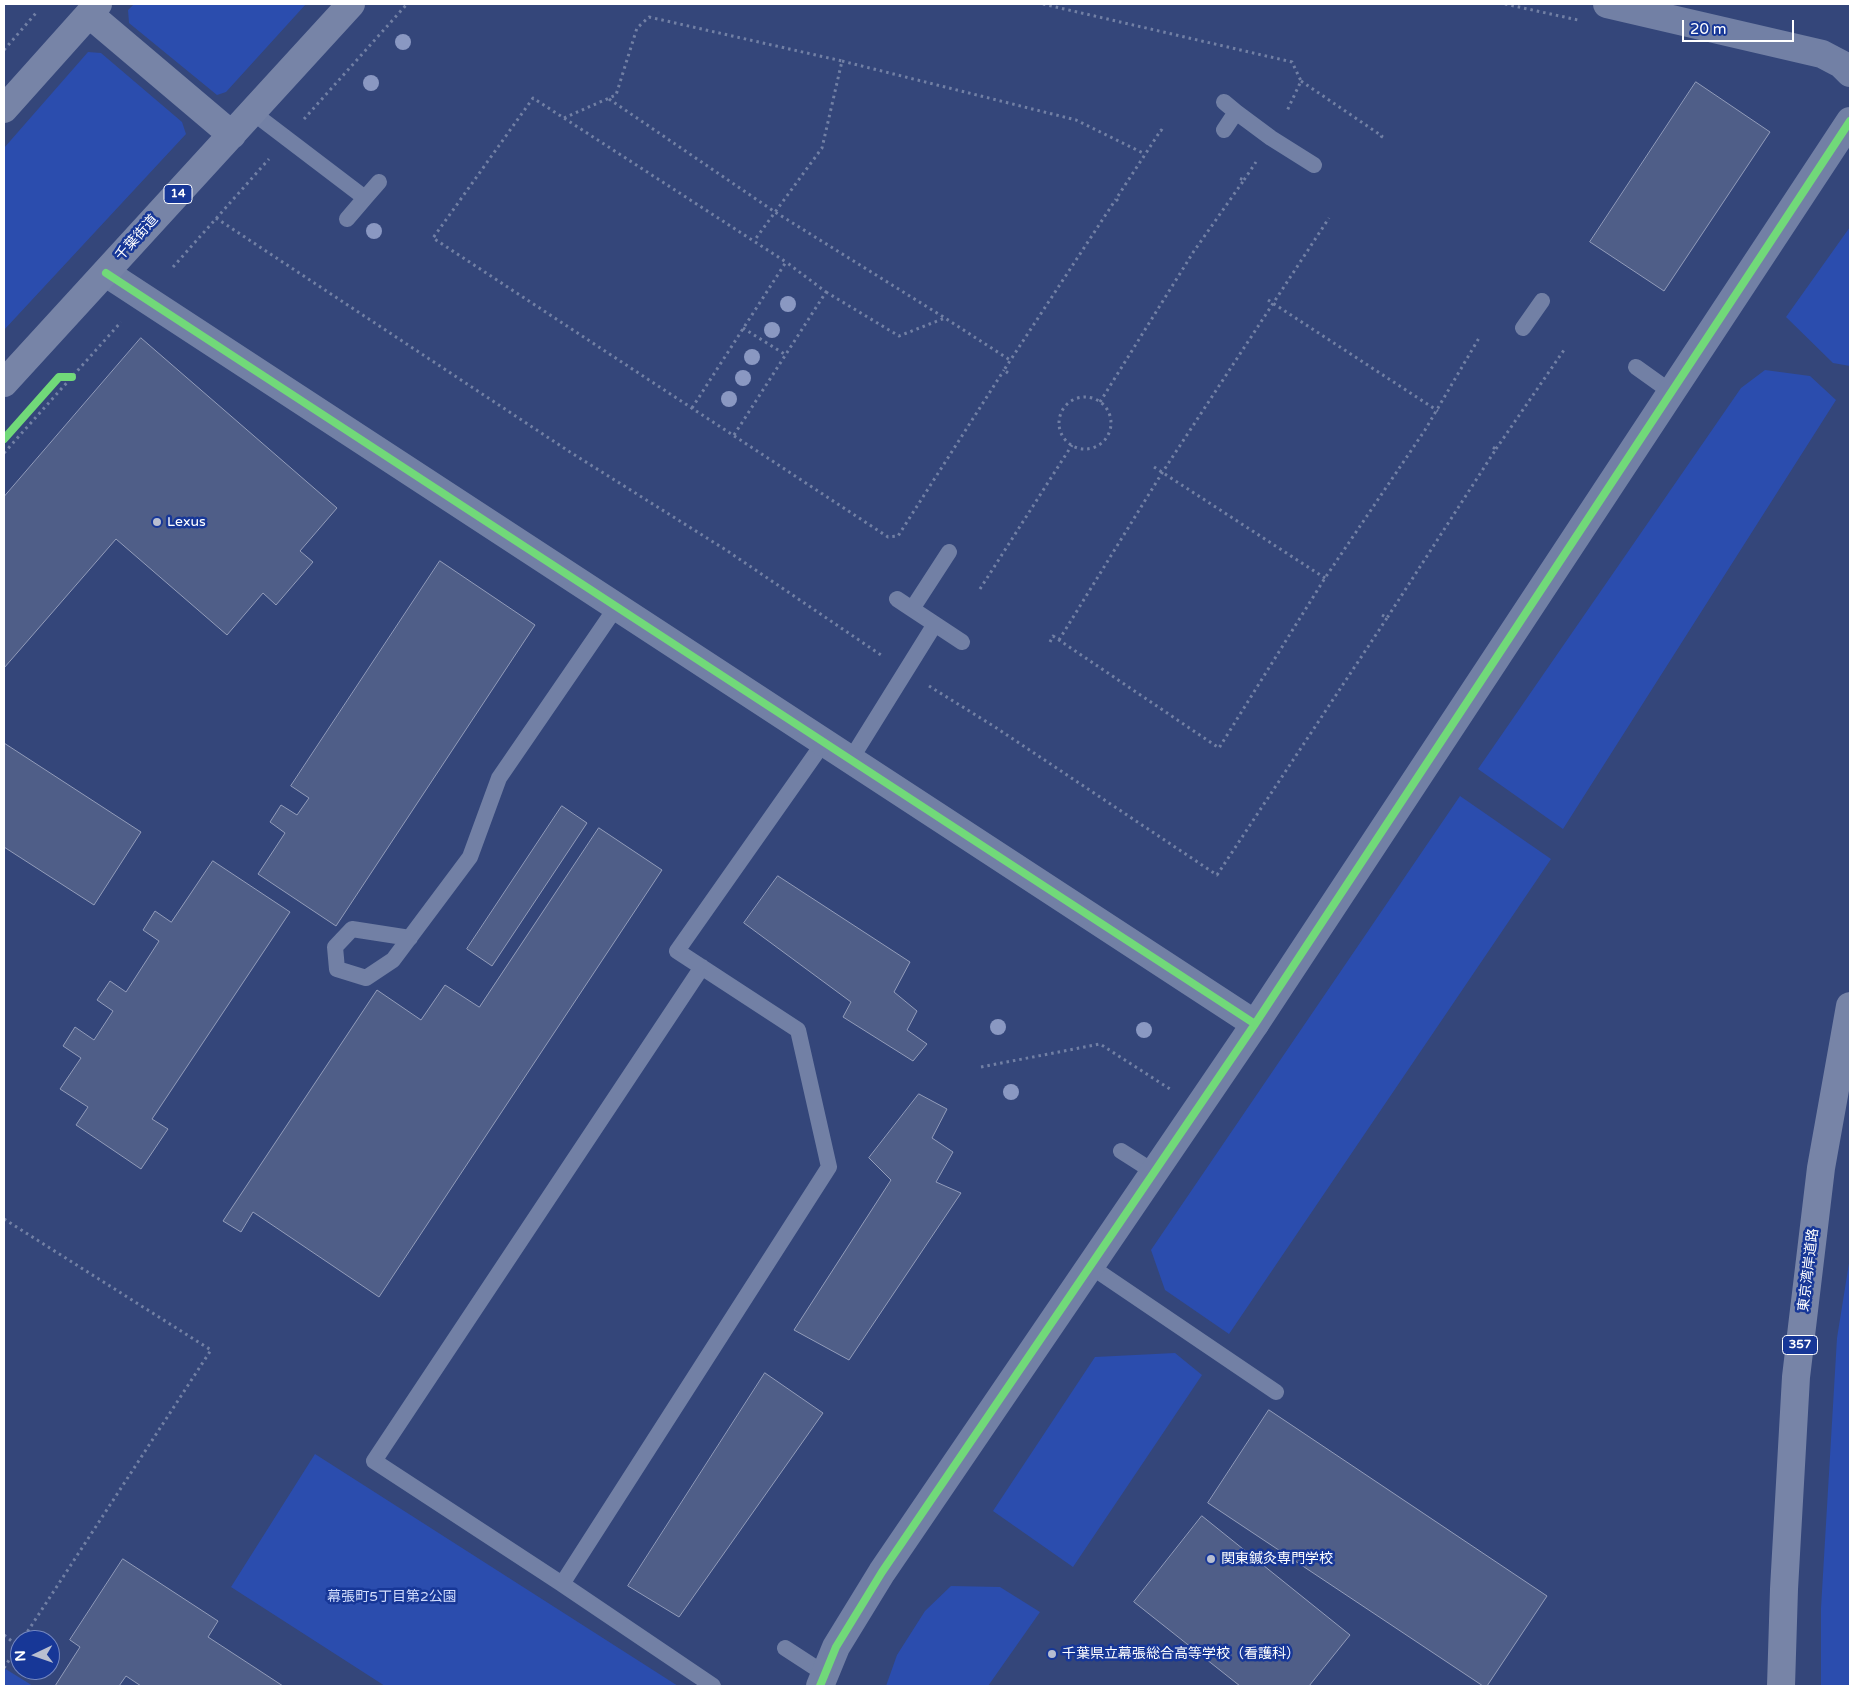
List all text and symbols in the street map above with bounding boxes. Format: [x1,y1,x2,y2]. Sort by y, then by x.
scale bar [1684,10,1796,42]
text: 20 m [1690,20,1727,38]
road number: 14 [164,184,192,203]
street label: 千葉街道 [112,212,162,264]
place label: Lexus [167,514,206,530]
marker: Lexus [151,516,163,528]
street label: 東京湾岸道路 [1796,1227,1822,1313]
road number: 357 [1782,1336,1818,1354]
place label: 関東鍼灸専門学校 [1221,1551,1333,1567]
marker: 関東鍼灸専門学校 [1205,1553,1217,1565]
park label: 幕張町5丁目第2公園 [327,1589,457,1605]
north arrow [10,1630,60,1680]
place label: 千葉県立幕張総合高等学校（看護科） [1062,1646,1300,1662]
marker: 千葉県立幕張総合高等学校（看護科） [1046,1648,1058,1660]
text: N [12,1650,29,1662]

